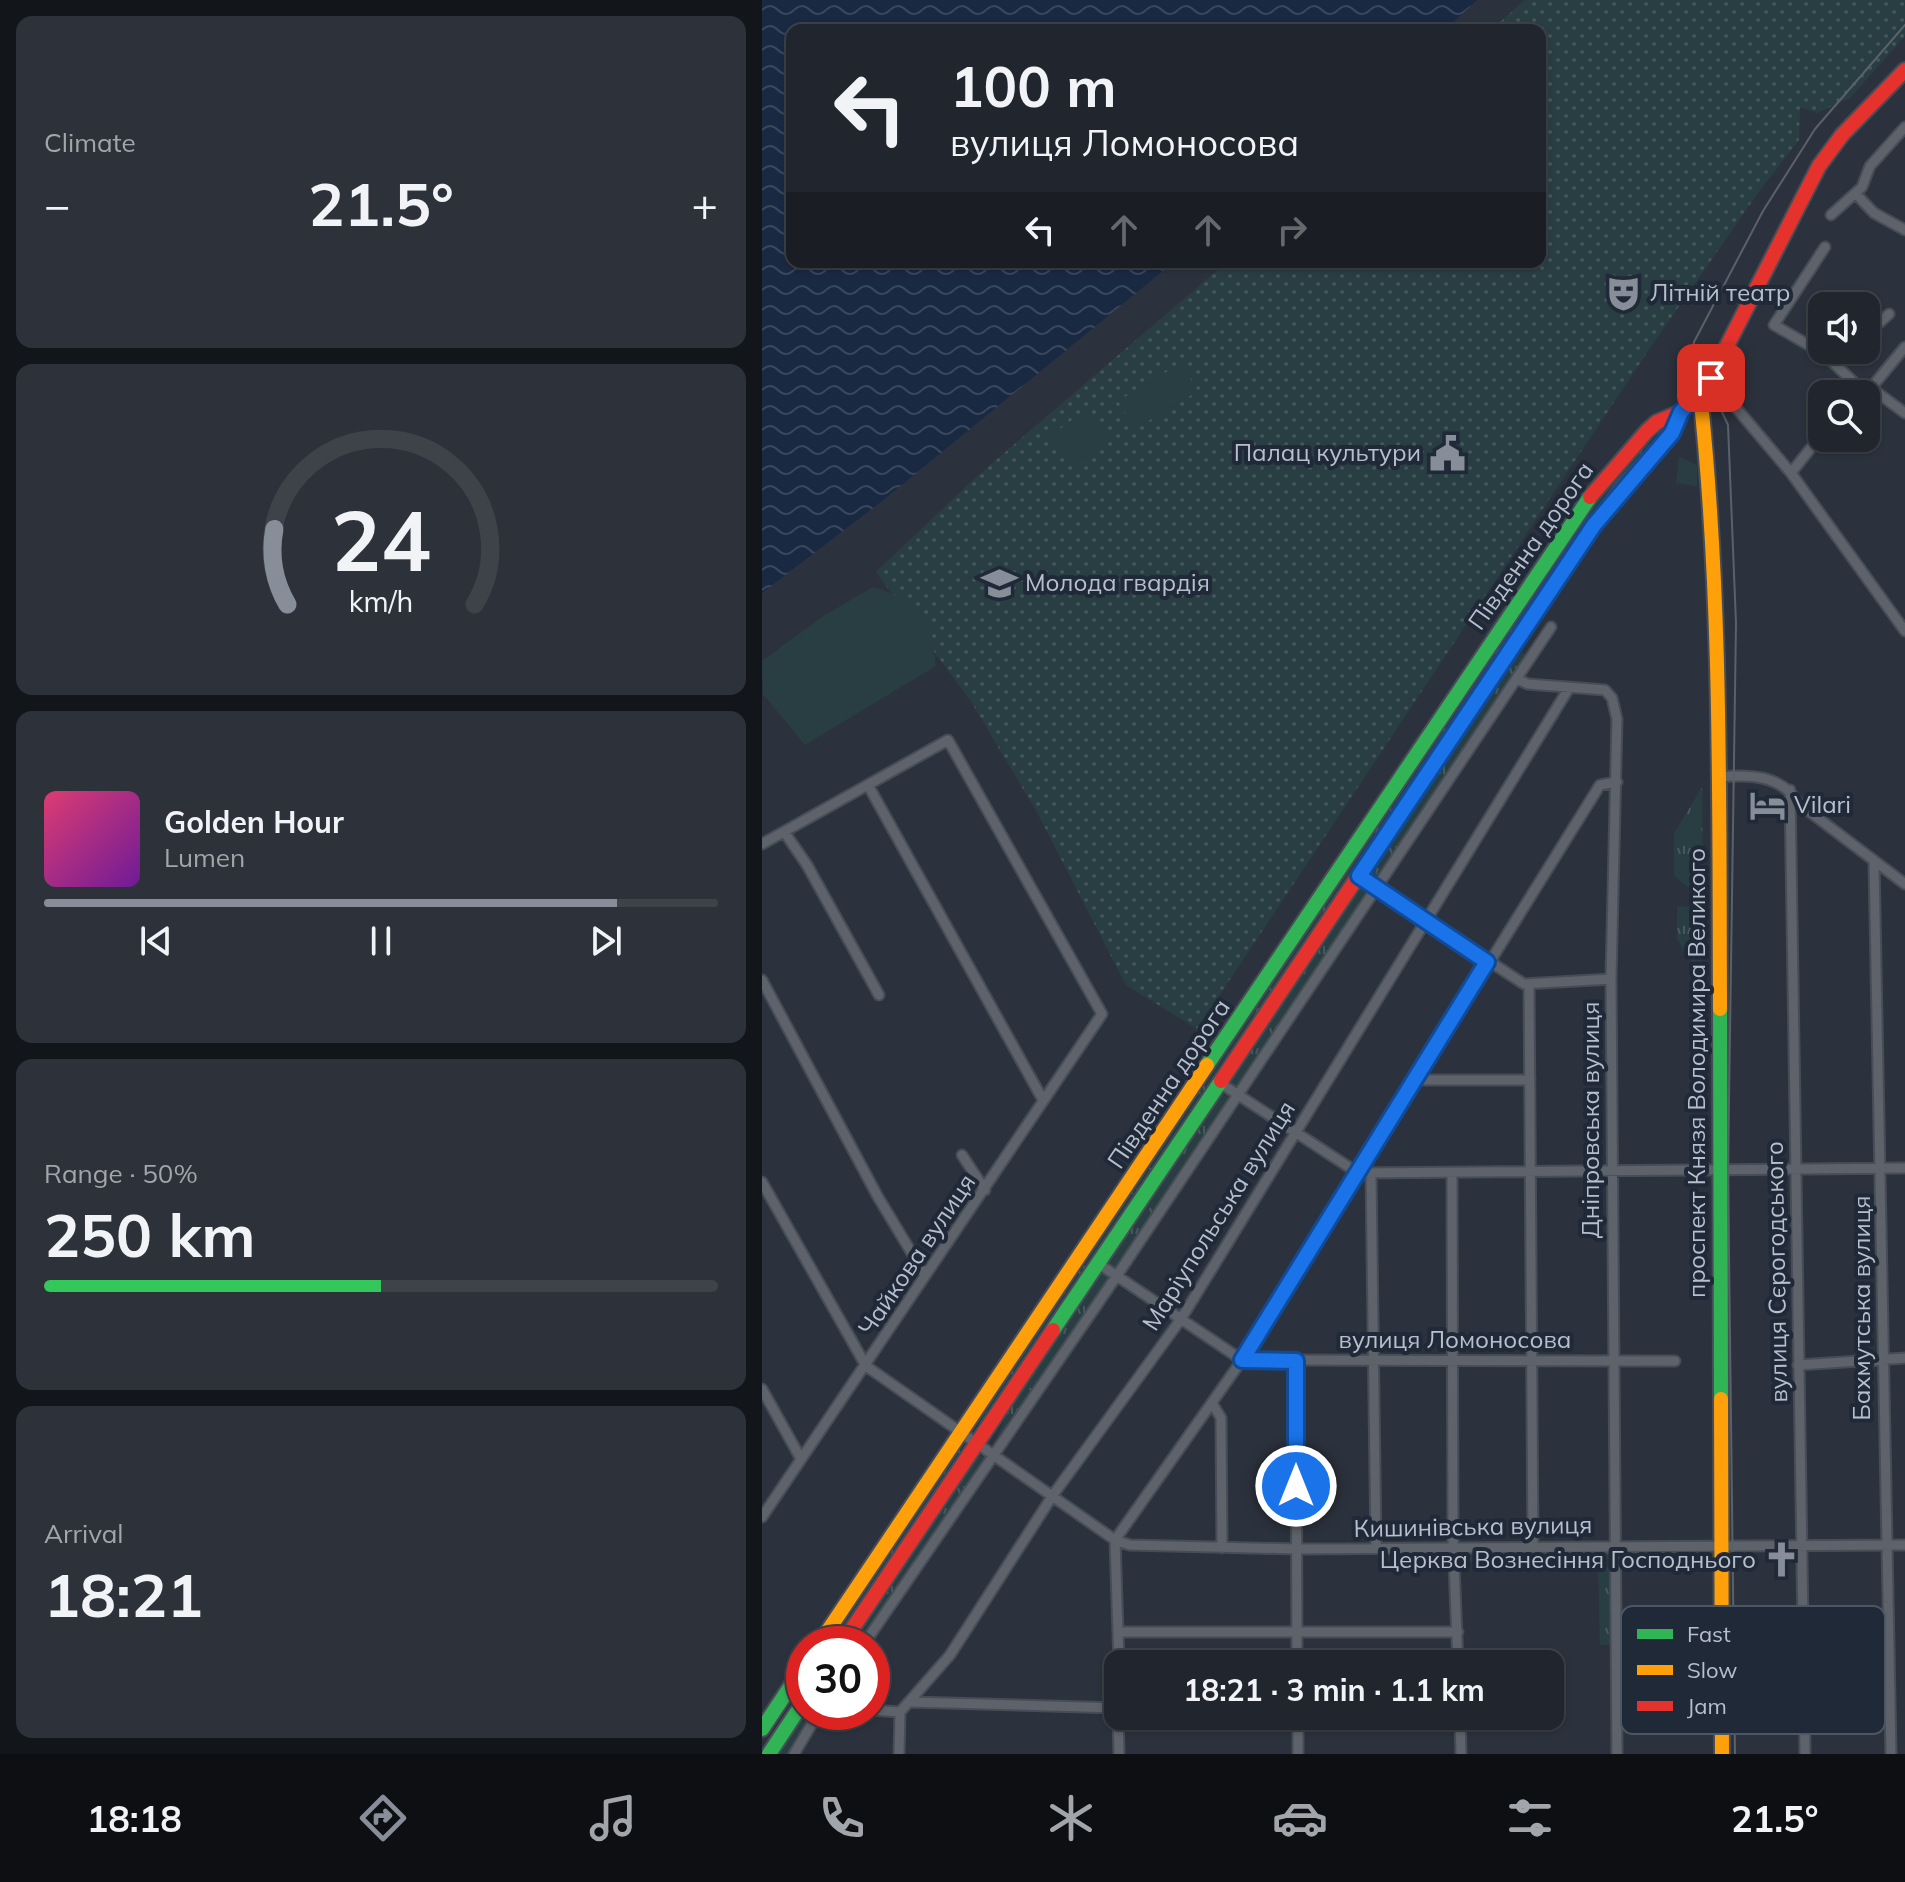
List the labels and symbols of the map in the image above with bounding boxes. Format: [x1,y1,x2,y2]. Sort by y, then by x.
theatre icon: Літній театр [1605,274,1643,312]
place label: Літній театр [1650,277,1790,307]
pin [1677,344,1745,412]
public building icon: Палац культури [1428,434,1466,472]
place label: Палац культури [1234,437,1421,467]
street label: Південна дорога [1461,456,1599,635]
school or university icon: Молода гвардія [980,564,1018,602]
place label: Молода гвардія [1025,567,1210,597]
hotel icon: Vilari [1749,786,1787,824]
place label: Vilari [1794,789,1851,819]
street label: проспект Князя Володимира Великого [1681,848,1711,1298]
street label: Південна дорога [1100,993,1236,1174]
street label: Дніпровська вулиця [1575,1002,1605,1238]
street label: Маріупольська вулиця [1135,1095,1301,1336]
street label: вулиця Сєрогодського [1759,1141,1793,1403]
street label: Чайкова вулиця [851,1168,981,1341]
street label: Бахмутська вулиця [1846,1195,1876,1421]
street label: вулиця Ломоносова [1339,1324,1571,1354]
position arrow [1254,1444,1338,1528]
street label: Кишинівська вулиця [1353,1509,1593,1543]
church icon: Церква Вознесіння Господнього [1763,1541,1801,1579]
place label: Церква Вознесіння Господнього [1380,1544,1756,1574]
legend [1621,1606,1885,1734]
text: Fast [1687,1620,1731,1648]
speed limit sign: 30 [786,1626,890,1730]
text: Slow [1687,1656,1737,1684]
text: Jam [1687,1692,1727,1720]

